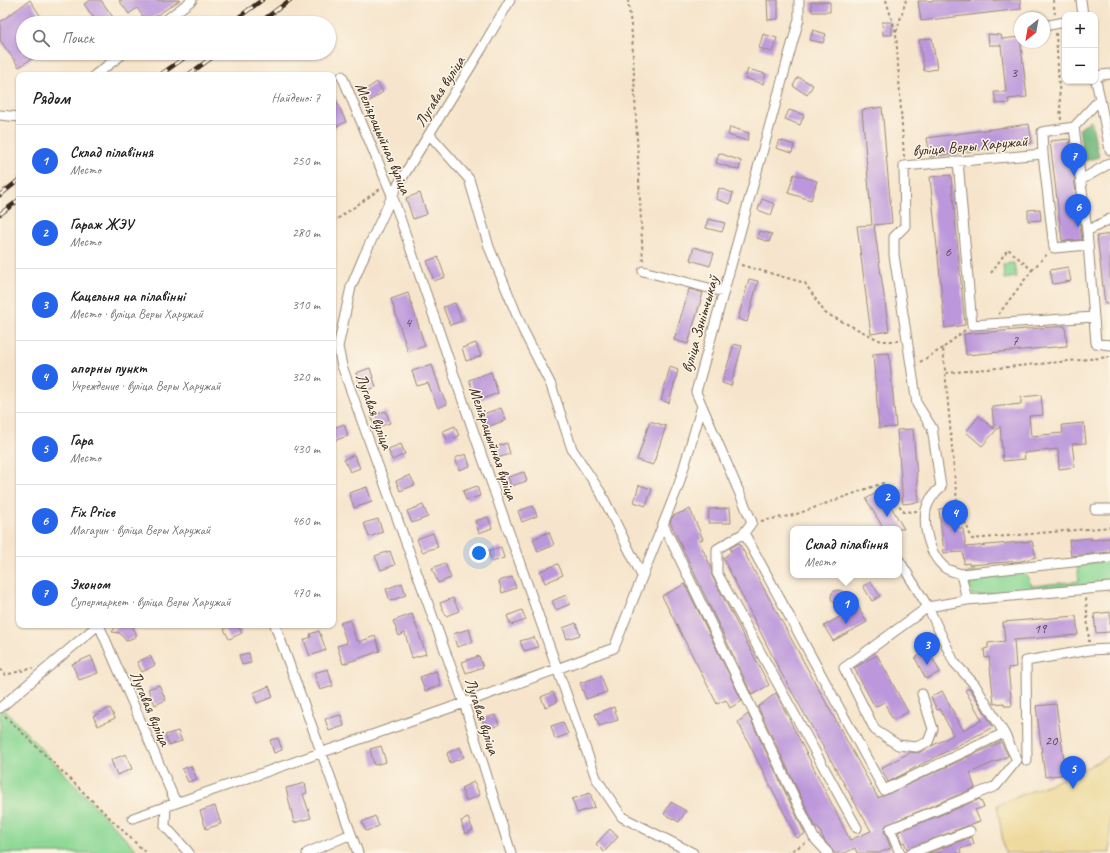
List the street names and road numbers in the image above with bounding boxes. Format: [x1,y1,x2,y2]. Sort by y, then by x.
street label: Лугавая вуліца [410,52,470,131]
street label: Меліярацыйная вуліца [351,80,416,198]
street label: вуліца Веры Харужай [912,131,1030,161]
street label: вуліца Зянітчыкаў [677,272,724,375]
street label: Лугавая вуліца [351,371,397,453]
street label: Меліярацыйная вуліца [464,384,522,504]
street label: Лугавая вуліца [125,668,175,750]
street label: Лугавая вуліца [460,675,504,758]

